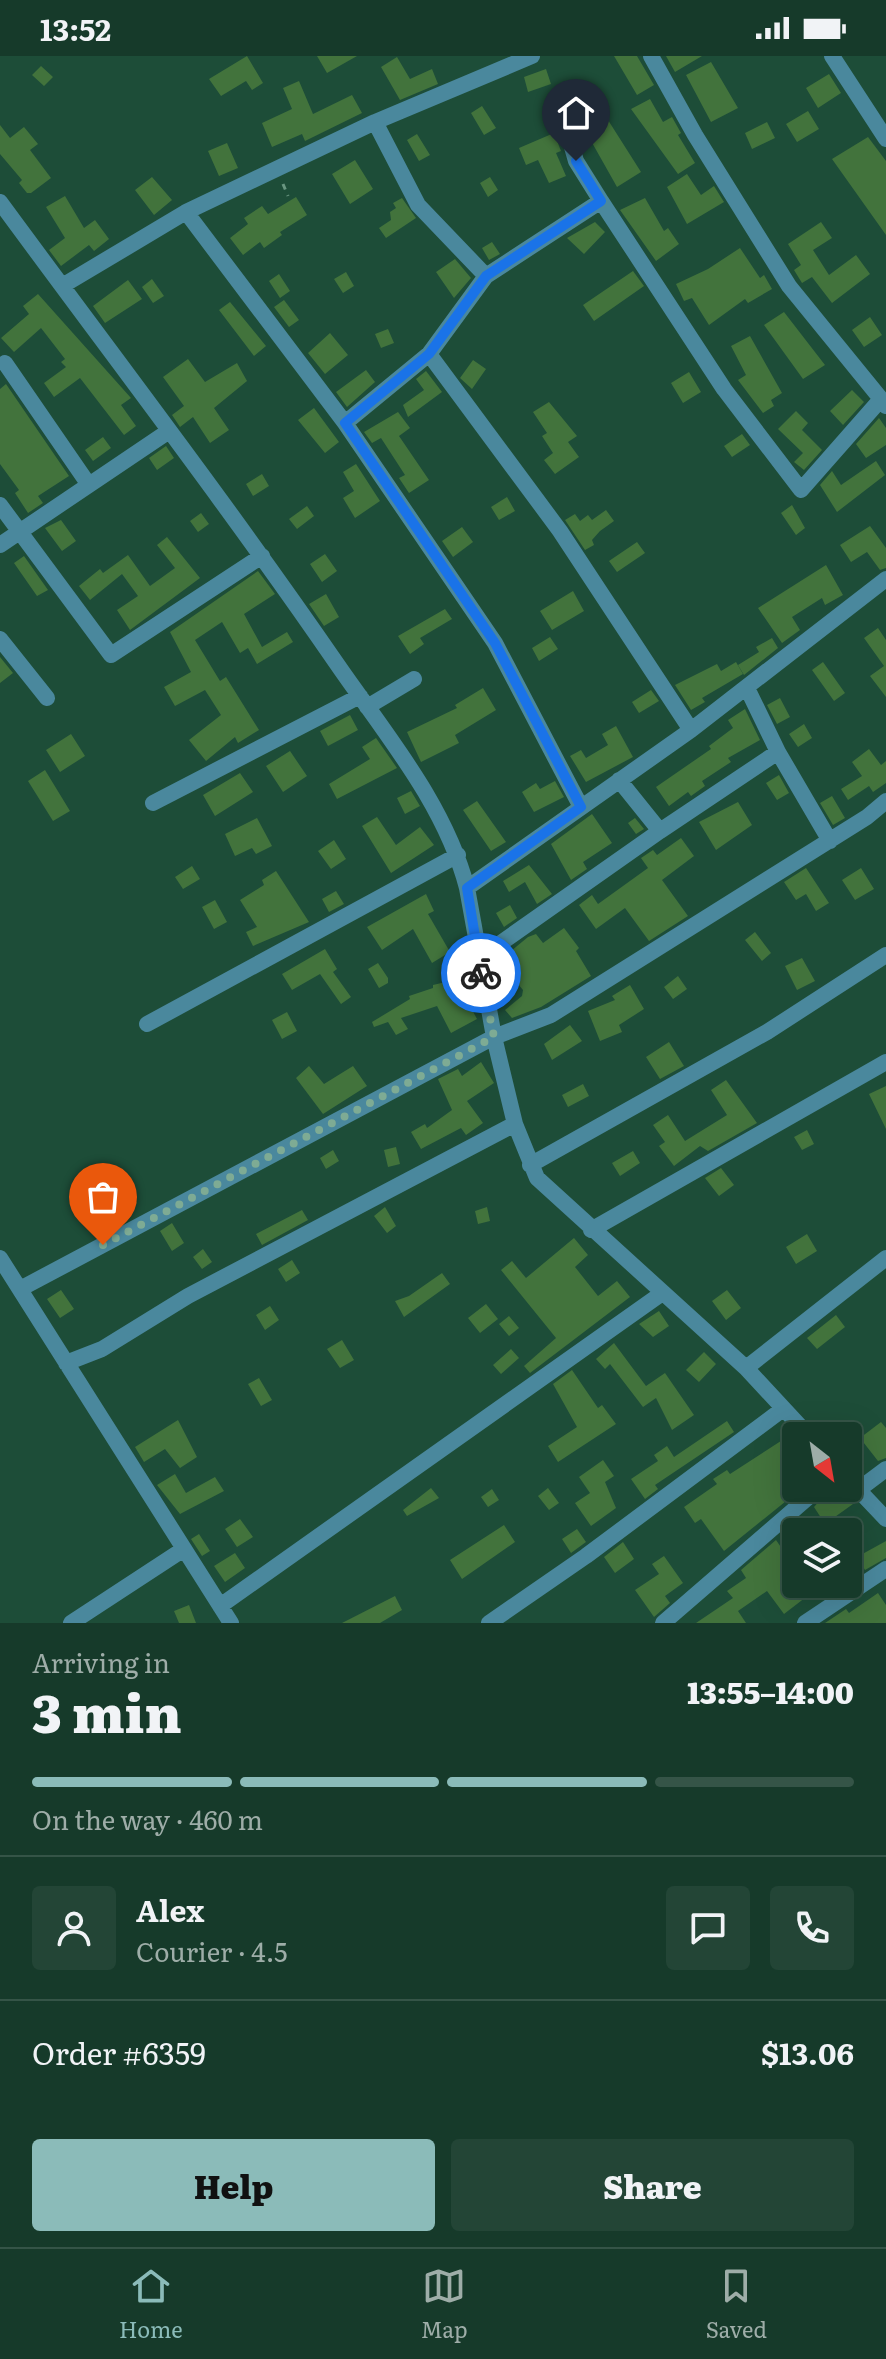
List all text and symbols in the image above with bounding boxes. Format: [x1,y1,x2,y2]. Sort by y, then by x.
text: 13:52 [40,6,111,50]
pin [542,79,610,161]
icon: home [554,91,598,135]
courier [441,933,521,1013]
icon: bike [459,951,503,995]
pin [69,1163,137,1245]
icon: bag [81,1175,125,1219]
north arrow [782,1422,862,1502]
map controls [782,1422,862,1598]
button: layers [782,1518,862,1598]
text: Arriving in [32,1642,170,1681]
text: 13:55–14:00 [687,1669,854,1713]
text: 3 min [32,1672,182,1749]
text: On the way · 460 m [32,1799,263,1838]
button: person [32,1886,116,1970]
button: chat [666,1886,750,1970]
button: phone [770,1886,854,1970]
text: Alex [136,1887,204,1931]
text: Courier · 4.5 [136,1931,288,1970]
text: Order #6359 [32,2030,206,2074]
text: $13.06 [761,2030,854,2074]
button: Help [32,2139,435,2231]
button: Share [451,2139,854,2231]
tab: Home [119,2264,183,2345]
tab: Map [421,2264,468,2345]
tab: Saved [706,2264,767,2345]

